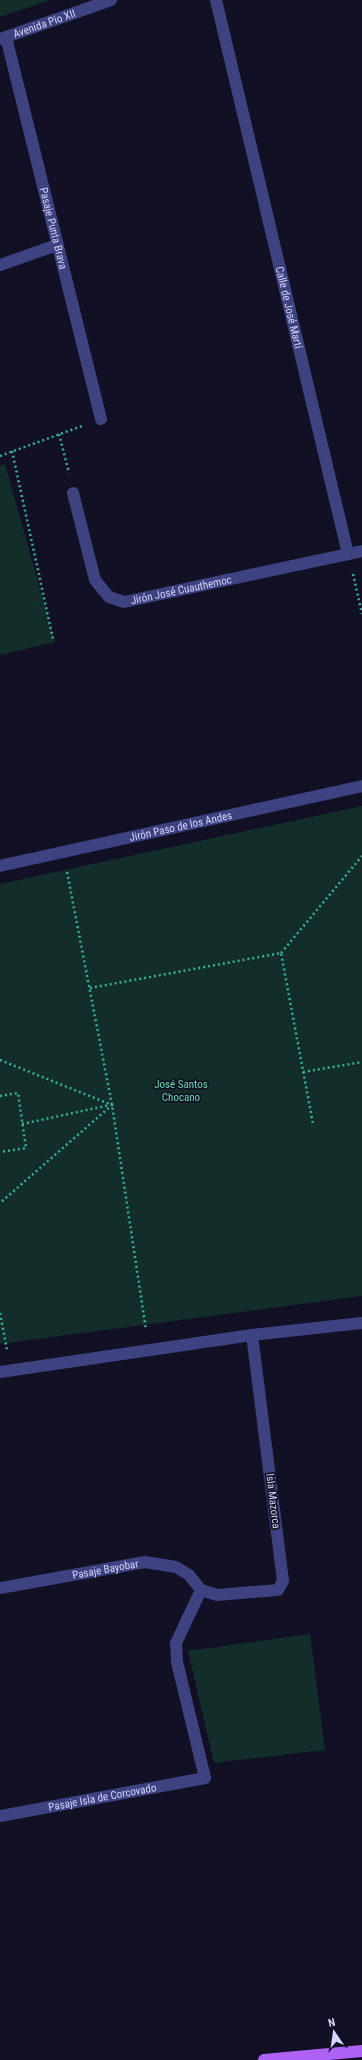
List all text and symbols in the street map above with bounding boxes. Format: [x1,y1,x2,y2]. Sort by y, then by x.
street label: Avenida Pio XII [11,6,77,40]
street label: Pasaje Punta Brava [37,186,70,270]
street label: Calle de José Martí [273,265,305,350]
street label: Jirón José Cuauthemoc [129,573,233,607]
street label: Jirón Paso de los Andes [128,808,233,844]
park label: José Santos Chocano [154,1078,208,1104]
street label: Isla Mazorca [263,1473,283,1529]
street label: Pasaje Bayobar [71,1557,140,1581]
street label: Pasaje Isla de Corcovado [47,1781,158,1813]
north arrow [314,2012,354,2052]
text: N [327,2016,337,2030]

